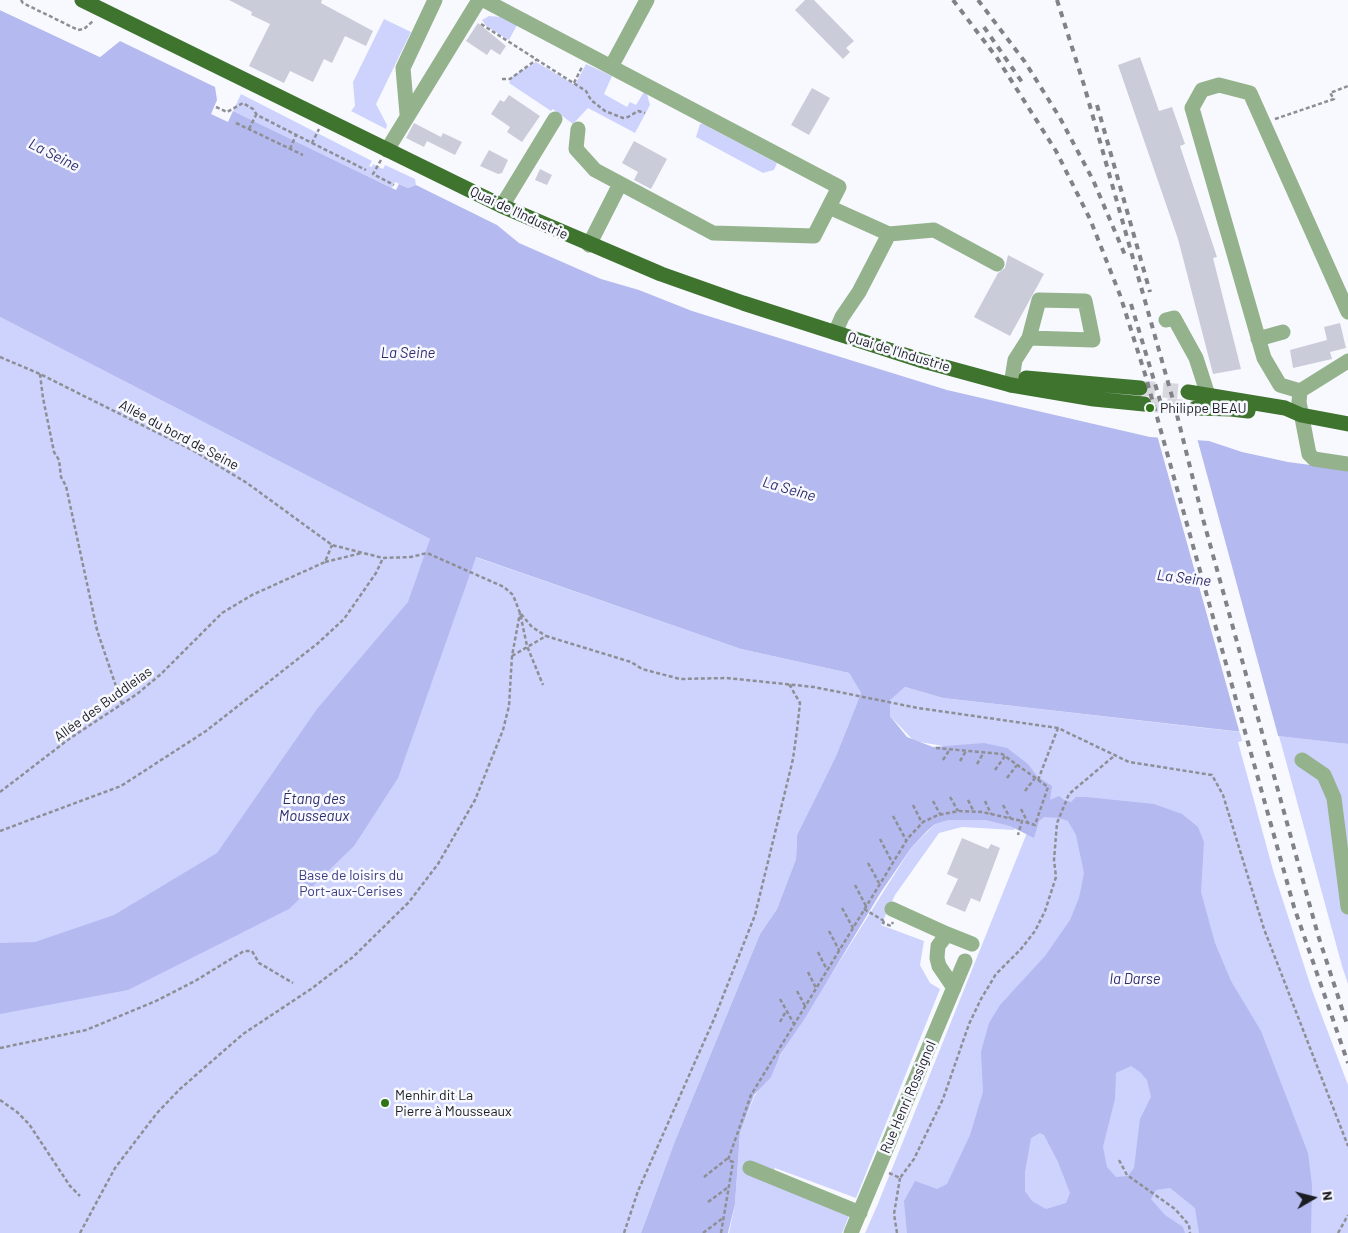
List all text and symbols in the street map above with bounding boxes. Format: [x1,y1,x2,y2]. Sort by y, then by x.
water label: La Seine [26,135,82,175]
street label: Quai de l'Industrie [467,183,571,243]
street label: Quai de l'Industrie [846,328,952,376]
water label: La Seine [381,344,435,362]
street label: Allée du bord de Seine [116,396,242,474]
place label: Philippe BEAU [1160,400,1247,416]
marker: Philippe BEAU [1144,402,1156,414]
water label: La Seine [760,473,818,505]
water label: La Seine [1156,566,1212,590]
street label: Allée des Buddleias [51,663,155,745]
water label: Étang des Mousseaux [279,790,349,825]
park label: Base de loisirs du Port-aux-Cerises [298,867,404,900]
water label: la Darse [1110,970,1160,988]
street label: Rue Henri Rossignol [877,1038,939,1156]
place label: Menhir dit La Pierre à Mousseaux [395,1087,512,1120]
marker: Menhir dit La Pierre à Mousseaux [379,1097,391,1109]
north arrow [1288,1173,1338,1223]
text: N [1319,1190,1337,1202]

